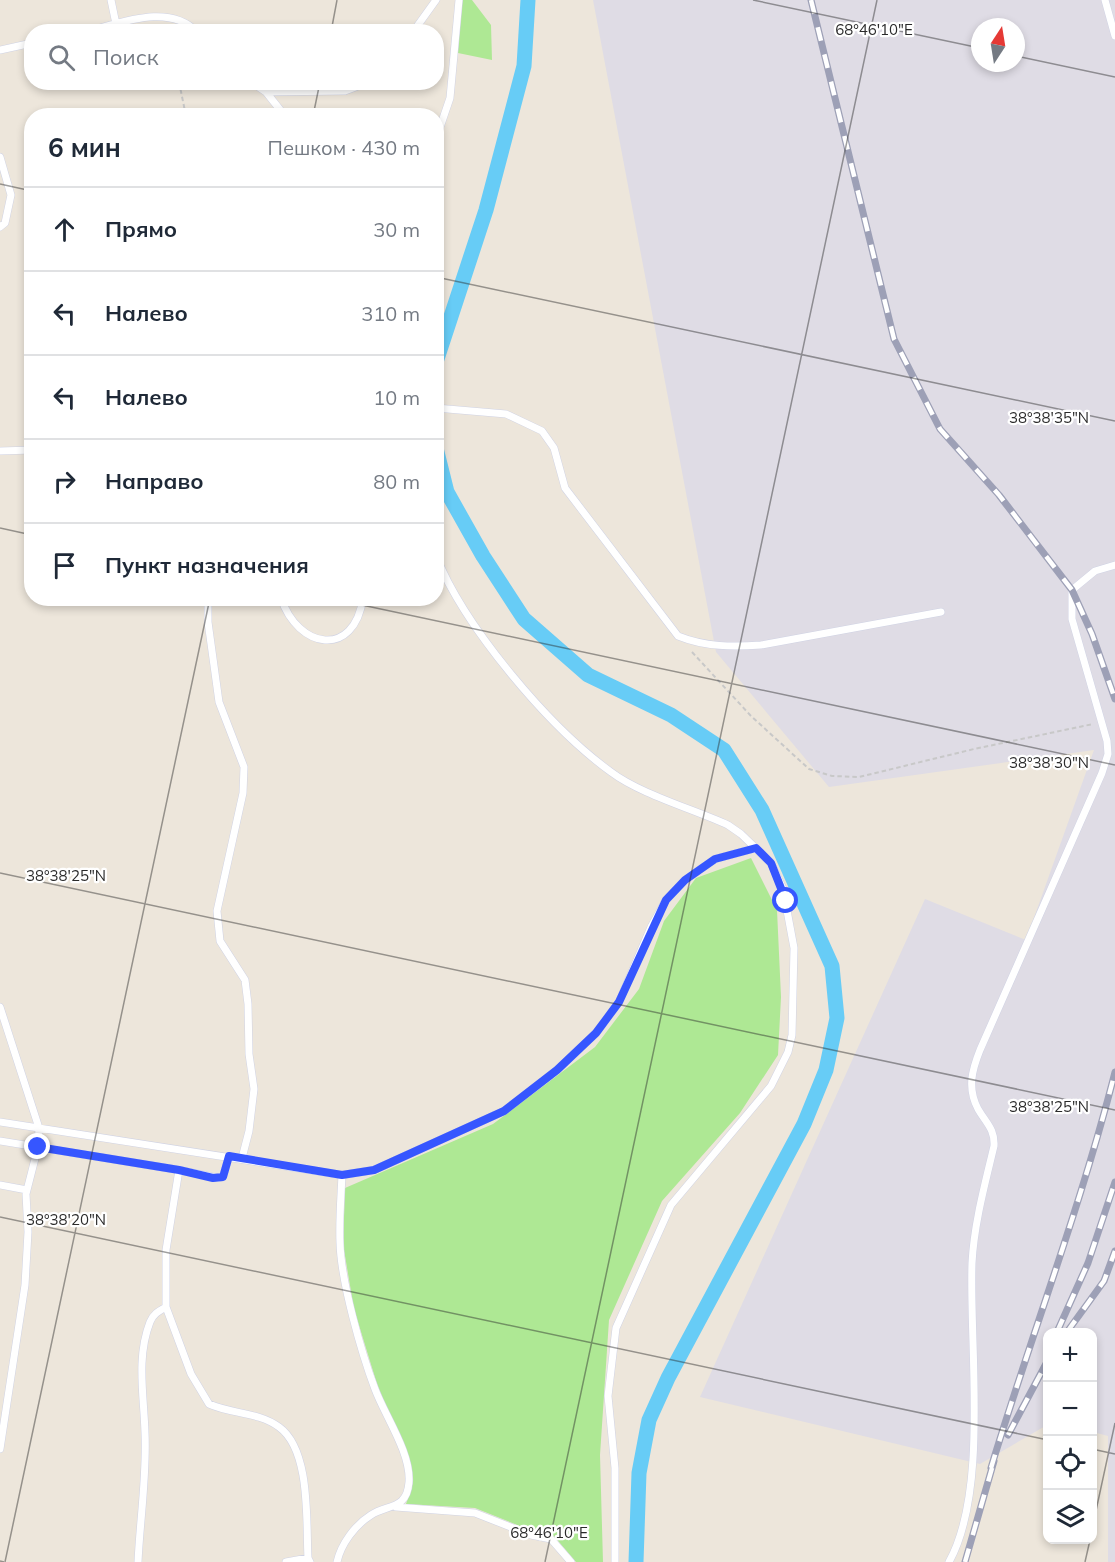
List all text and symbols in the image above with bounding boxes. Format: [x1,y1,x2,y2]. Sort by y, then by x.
north arrow [971,18,1025,72]
text: 68°46'10"E [835,20,913,39]
search box [24,24,444,90]
icon: search [45,41,78,74]
text: Поиск [93,43,159,71]
text: 6 мин [48,131,121,164]
text: Пешком · 430 m [268,135,420,160]
icon: ahead [48,213,81,246]
text: Прямо [105,215,177,243]
text: 30 m [373,217,420,242]
icon: left [48,297,81,330]
text: Налево [105,299,188,327]
text: 310 m [361,301,420,326]
icon: left [48,381,81,414]
text: Налево [105,383,188,411]
text: 10 m [373,385,420,410]
text: 38°38'35"N [1009,408,1089,427]
icon: right [48,465,81,498]
text: Направо [105,467,203,495]
text: 80 m [373,469,420,494]
icon: arrive [48,549,81,582]
text: Пункт назначения [105,551,309,579]
text: 38°38'30"N [1009,753,1089,772]
text: 38°38'25"N [26,866,106,885]
route start [772,887,798,913]
text: 38°38'25"N [1009,1097,1089,1116]
route end [24,1133,50,1159]
text: 38°38'20"N [26,1210,106,1229]
map controls [1043,1328,1097,1544]
button: + [1043,1328,1097,1382]
button: − [1043,1382,1097,1436]
button: locate [1043,1436,1097,1490]
button: layers [1043,1490,1097,1544]
text: 68°46'10"E [510,1523,588,1542]

